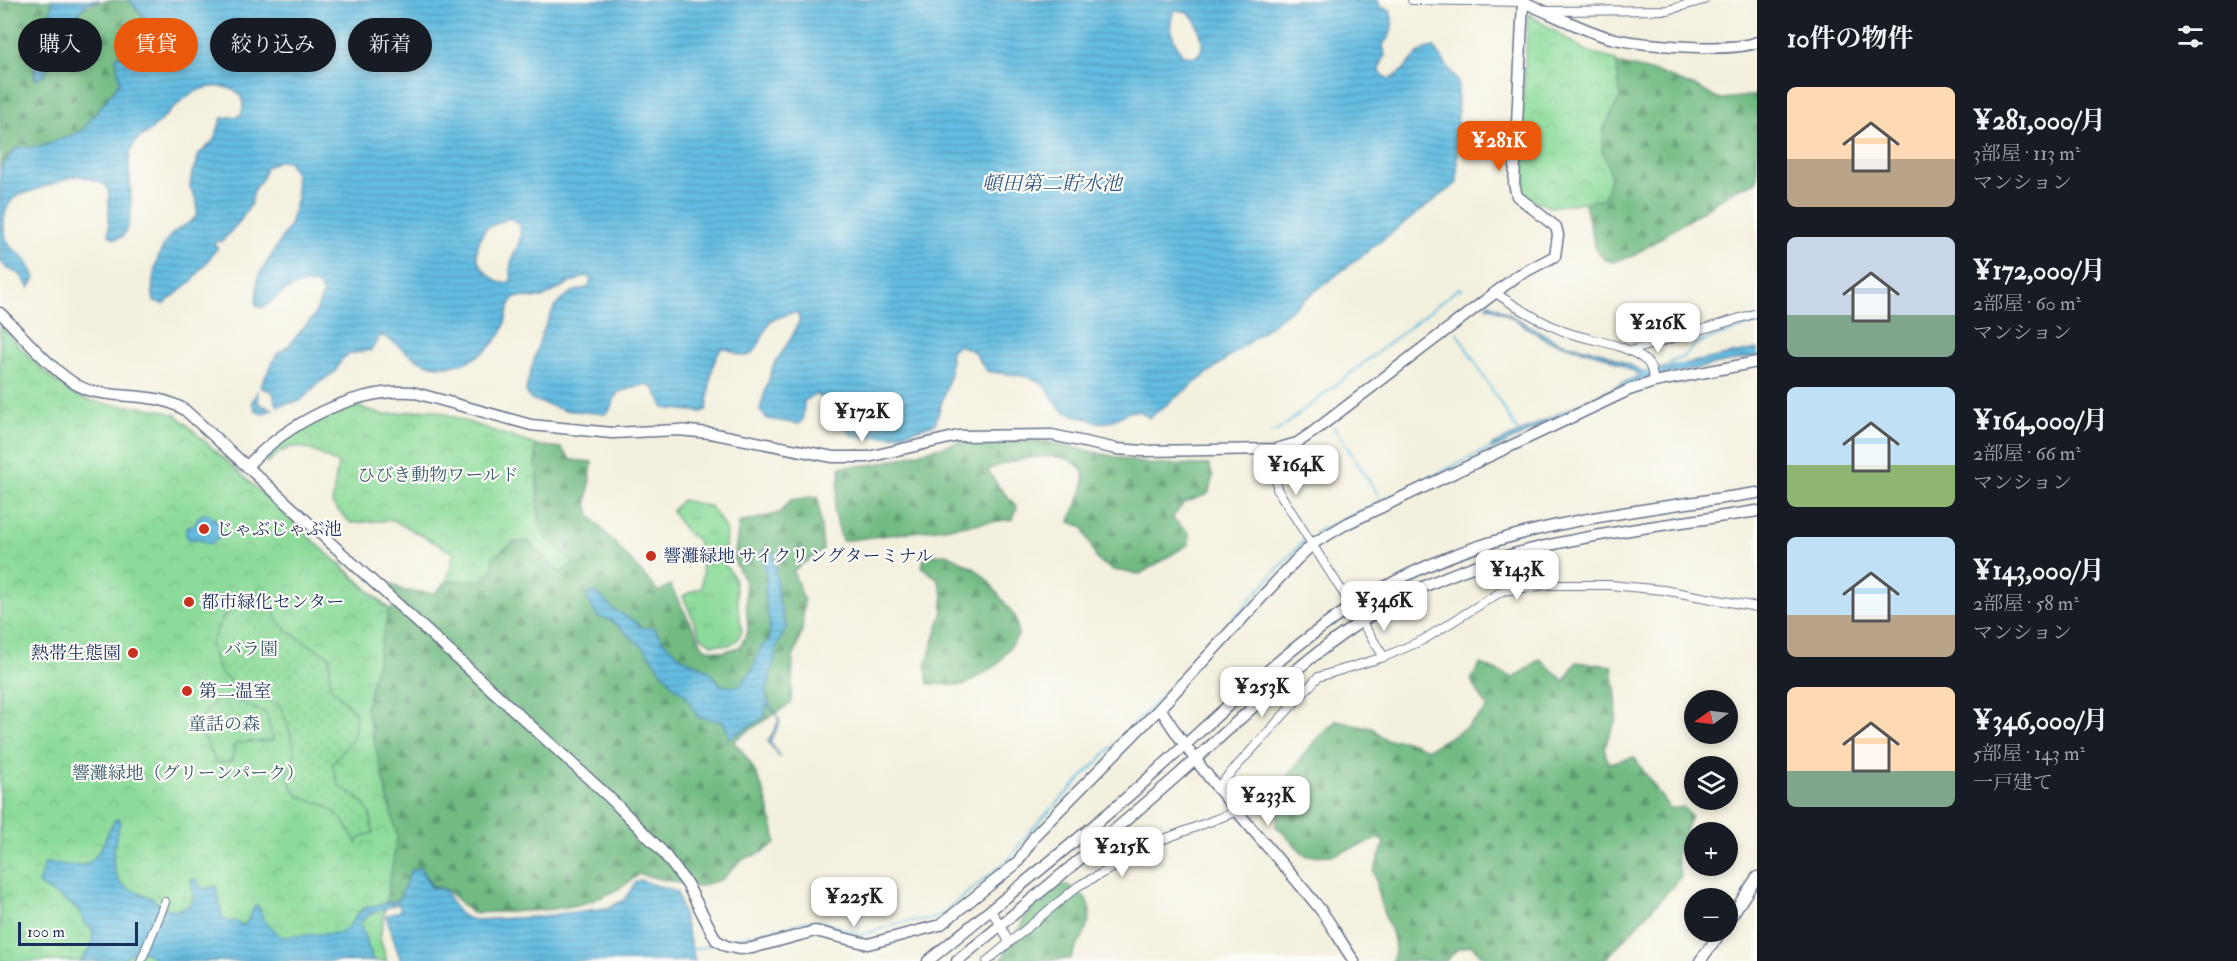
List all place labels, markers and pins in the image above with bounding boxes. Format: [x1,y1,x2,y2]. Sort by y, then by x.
pin: ¥281K [1457,121,1541,172]
pin: ¥216K [1616,303,1700,354]
pin: ¥172K [820,392,904,443]
pin: ¥164K [1254,445,1338,496]
place label: じゃぶじゃぶ池 [216,518,342,541]
marker: じゃぶじゃぶ池 [197,522,211,536]
place label: 響灘緑地 サイクリングターミナル [663,545,934,568]
marker: 響灘緑地 サイクリングターミナル [644,549,658,563]
pin: ¥143K [1475,550,1559,601]
pin: ¥346K [1342,581,1426,632]
place label: 都市緑化センター [201,591,344,614]
marker: 都市緑化センター [182,595,196,609]
place label: 熱帯生態園 [31,642,121,665]
marker: 熱帯生態園 [126,646,140,660]
pin: ¥253K [1220,667,1304,718]
place label: 第二温室 [199,680,271,703]
marker: 第二温室 [180,684,194,698]
pin: ¥233K [1226,776,1310,827]
pin: ¥215K [1080,827,1164,878]
pin: ¥225K [812,877,896,928]

